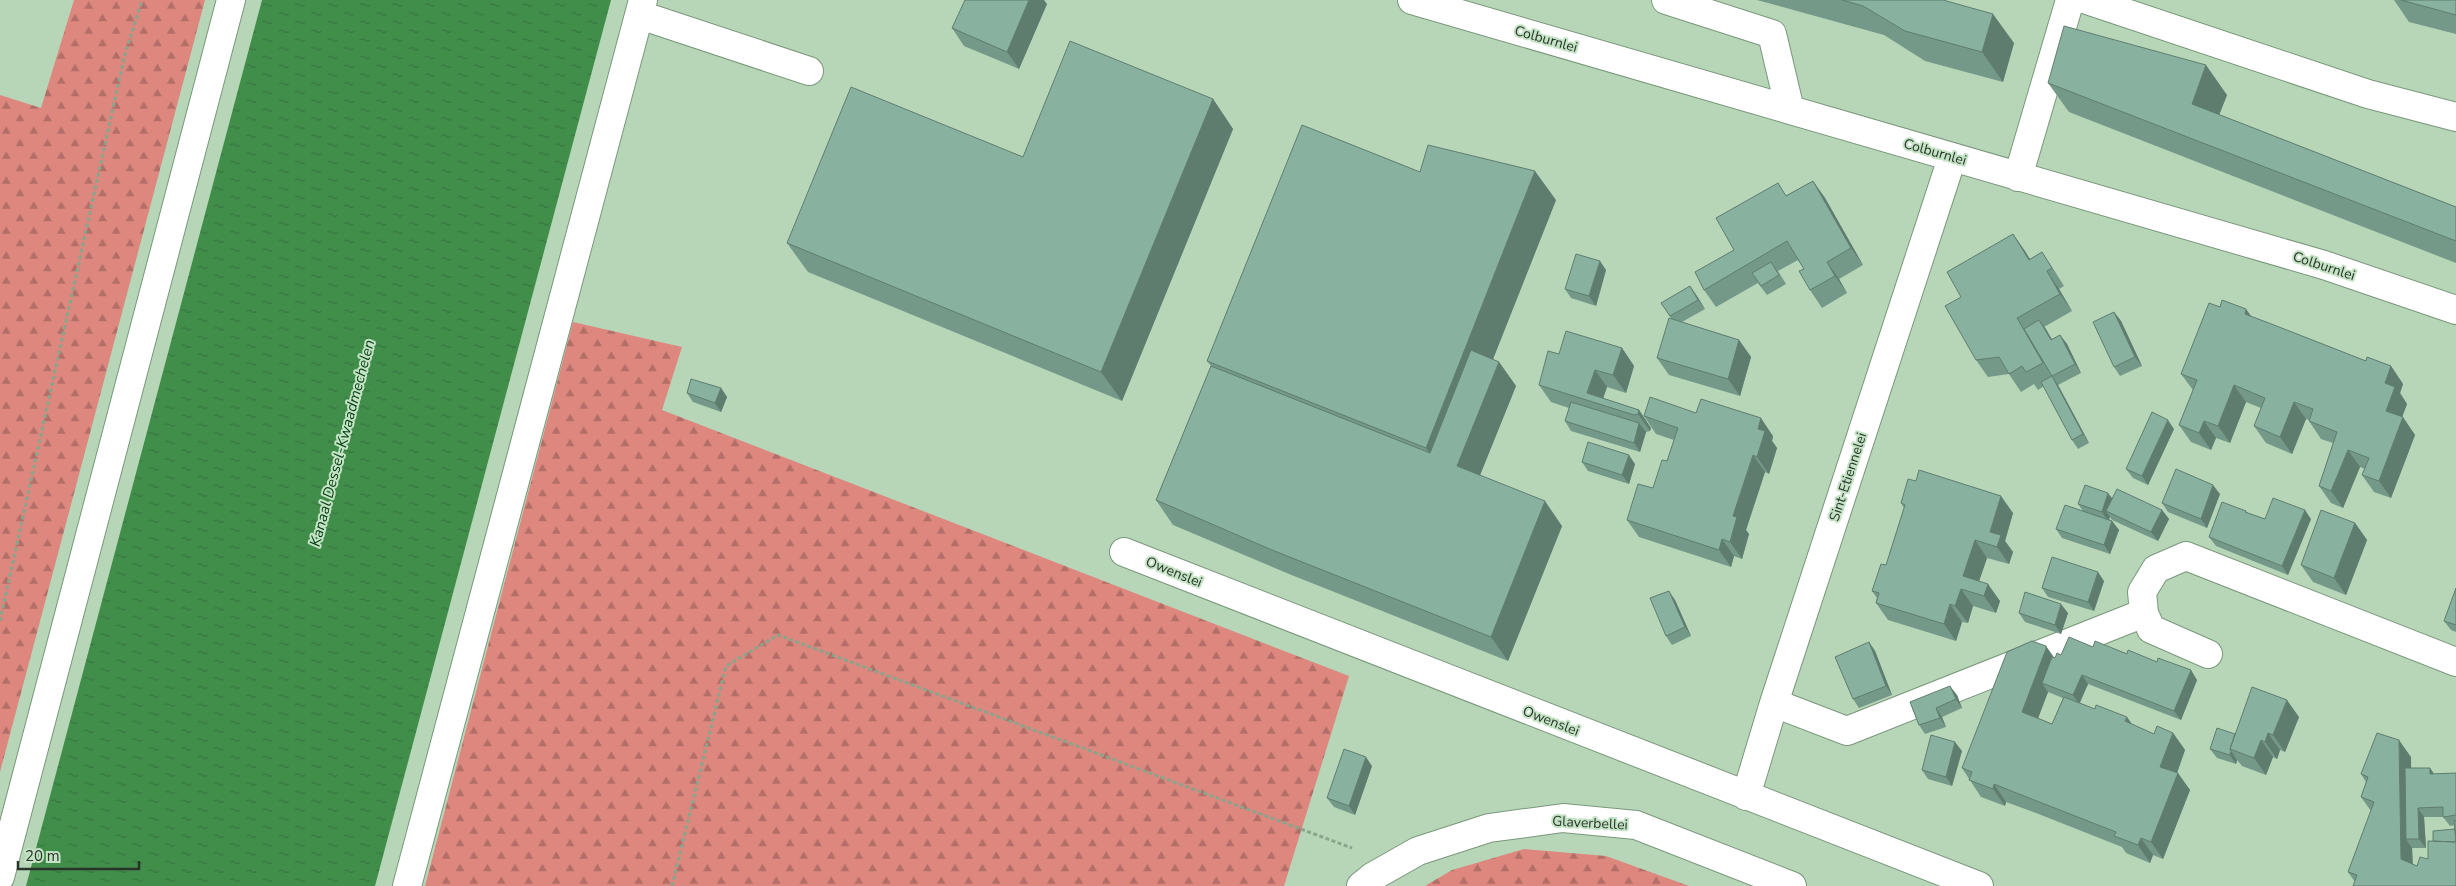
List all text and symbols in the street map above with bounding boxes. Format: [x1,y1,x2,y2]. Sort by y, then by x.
street label: Colburnlei [1512,21,1580,57]
street label: Colburnlei [1901,134,1969,170]
street label: Colburnlei [2290,247,2358,285]
water label: Kanaal Dessel-Kwaadmechelen [305,337,379,549]
street label: Sint-Etiennelei [1825,430,1871,524]
street label: Owenslei [1143,552,1205,592]
street label: Owenslei [1520,702,1582,740]
street label: Glaverbellei [1552,812,1628,834]
scale bar [18,838,139,870]
text: 20 m [25,846,60,866]

